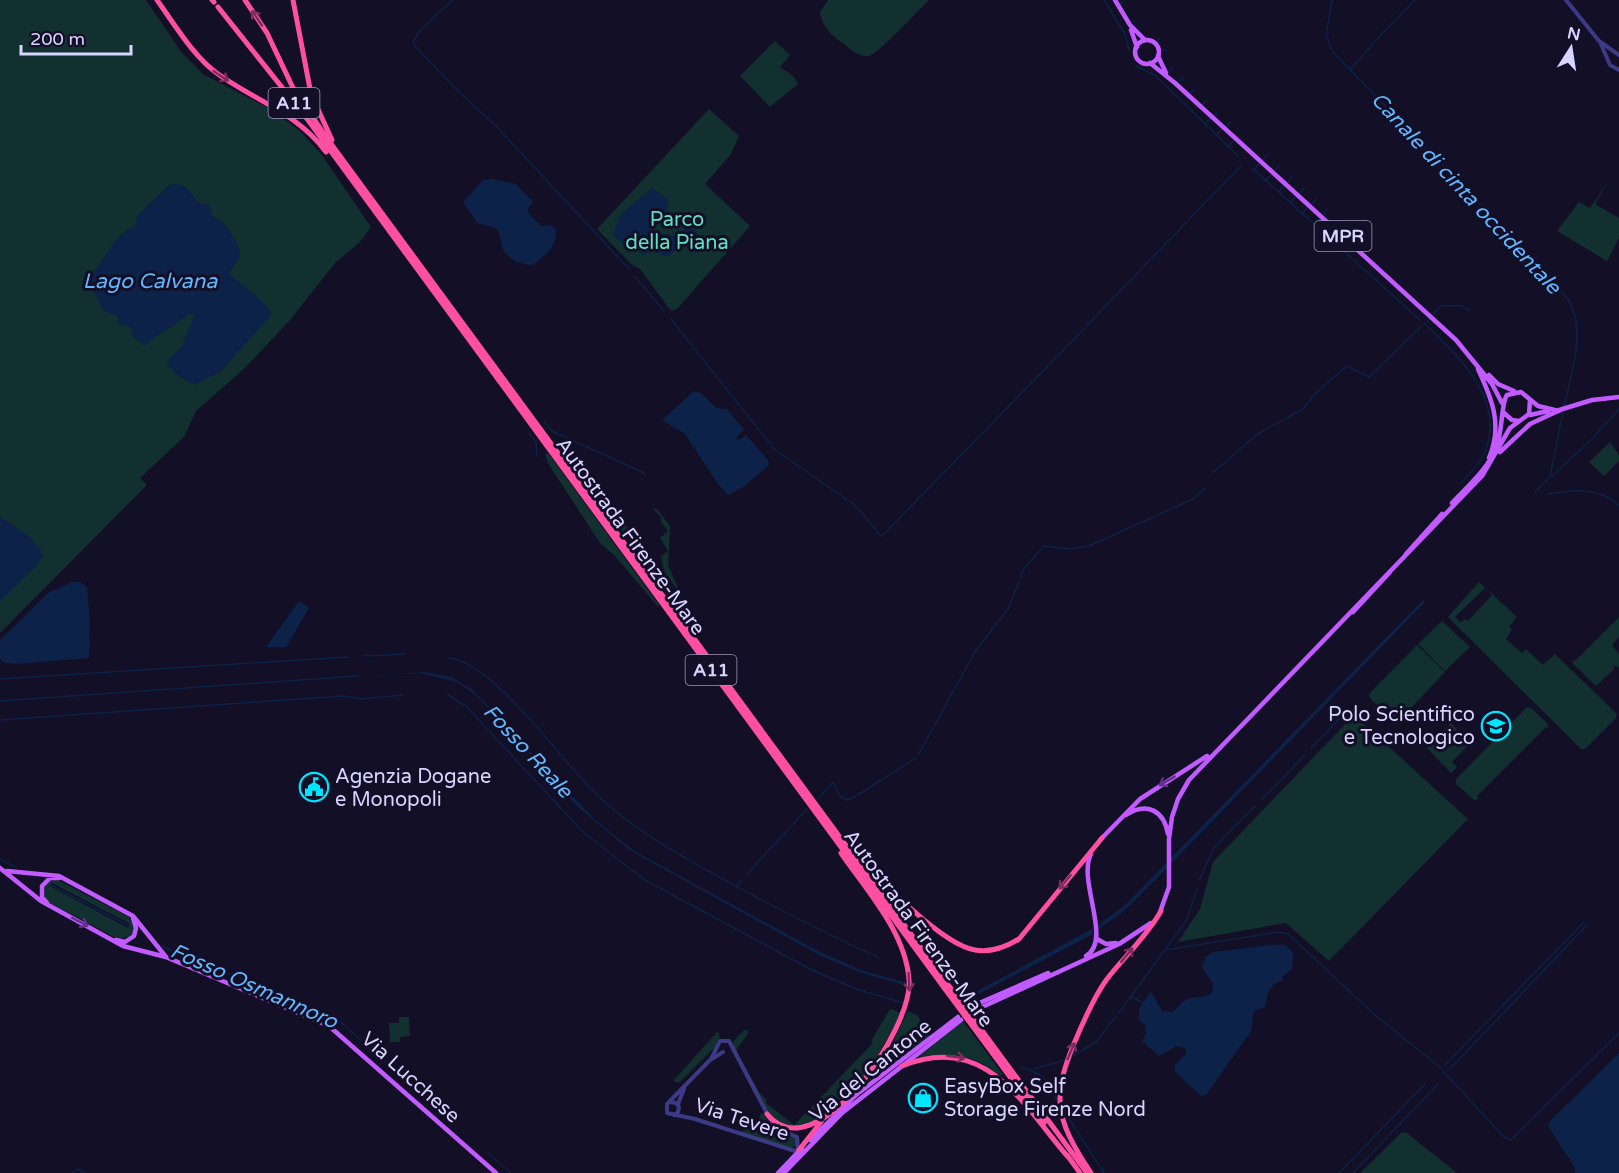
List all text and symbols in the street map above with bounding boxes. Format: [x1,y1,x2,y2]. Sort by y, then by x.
one-way arrow [251,10,263,27]
scale bar [21,18,130,56]
north arrow [1541,18,1601,78]
text: N [1566,23,1582,45]
text: 200 m [30,28,85,50]
one-way arrow [213,70,229,82]
water label: Canale di cinta occidentale [1366,87,1566,300]
road number: A11 [268,88,320,118]
park label: Parco della Piana [625,208,729,255]
road number: MPR [1314,221,1372,251]
water label: Lago Calvana [83,269,218,294]
street label: Autostrada Firenze-Mare [551,433,710,640]
road number: A11 [686,655,736,685]
water label: Fosso Reale [478,699,578,804]
place label: Polo Scientifico e Tecnologico [1328,703,1475,750]
school or university icon: Polo Scientifico e Tecnologico [1480,710,1512,742]
place label: Agenzia Dogane e Monopoli [335,765,491,812]
public building icon: Agenzia Dogane e Monopoli [298,771,330,803]
one-way arrow [1159,776,1176,788]
street label: Autostrada Firenze-Mare [839,825,998,1032]
one-way arrow [1058,874,1071,890]
one-way arrow [70,917,88,928]
water label: Fosso Osmannoro [166,938,342,1035]
one-way arrow [1121,947,1134,963]
one-way arrow [904,972,915,991]
street label: Via del Cantone [805,1014,936,1127]
street label: Via Lucchese [356,1027,465,1128]
one-way arrow [1066,1043,1077,1061]
one-way arrow [945,1052,965,1063]
place label: EasyBox Self Storage Firenze Nord [944,1075,1146,1122]
shop icon: EasyBox Self Storage Firenze Nord [907,1082,939,1114]
street label: Via Tevere [692,1093,792,1146]

